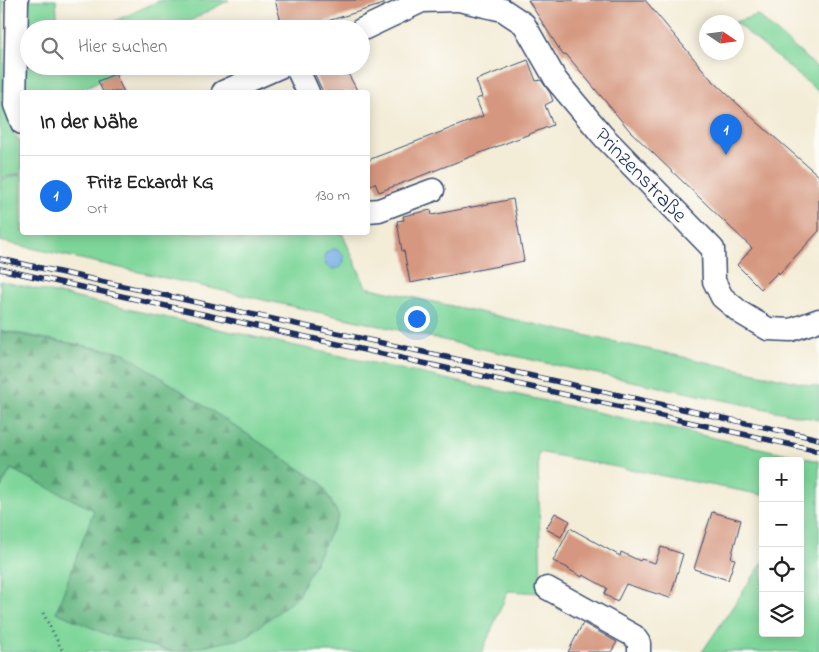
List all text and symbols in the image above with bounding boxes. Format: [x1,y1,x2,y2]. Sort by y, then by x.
north arrow [699,15,744,60]
search box [20,20,370,75]
icon: search [38,34,66,62]
text: Hier suchen [78,34,167,61]
text: In der Nähe [40,108,138,138]
pin: 1 [710,114,742,155]
street label: Prinzenstraße [586,121,694,231]
text: Fritz Eckardt KG [87,170,214,197]
text: 1 [53,184,59,208]
text: 130 m [315,184,350,208]
text: Ort [87,197,108,221]
your location [404,306,430,332]
map controls [759,457,804,637]
button: + [759,457,804,502]
button: − [759,502,804,547]
button: locate [759,547,804,592]
button: layers [759,592,804,637]

